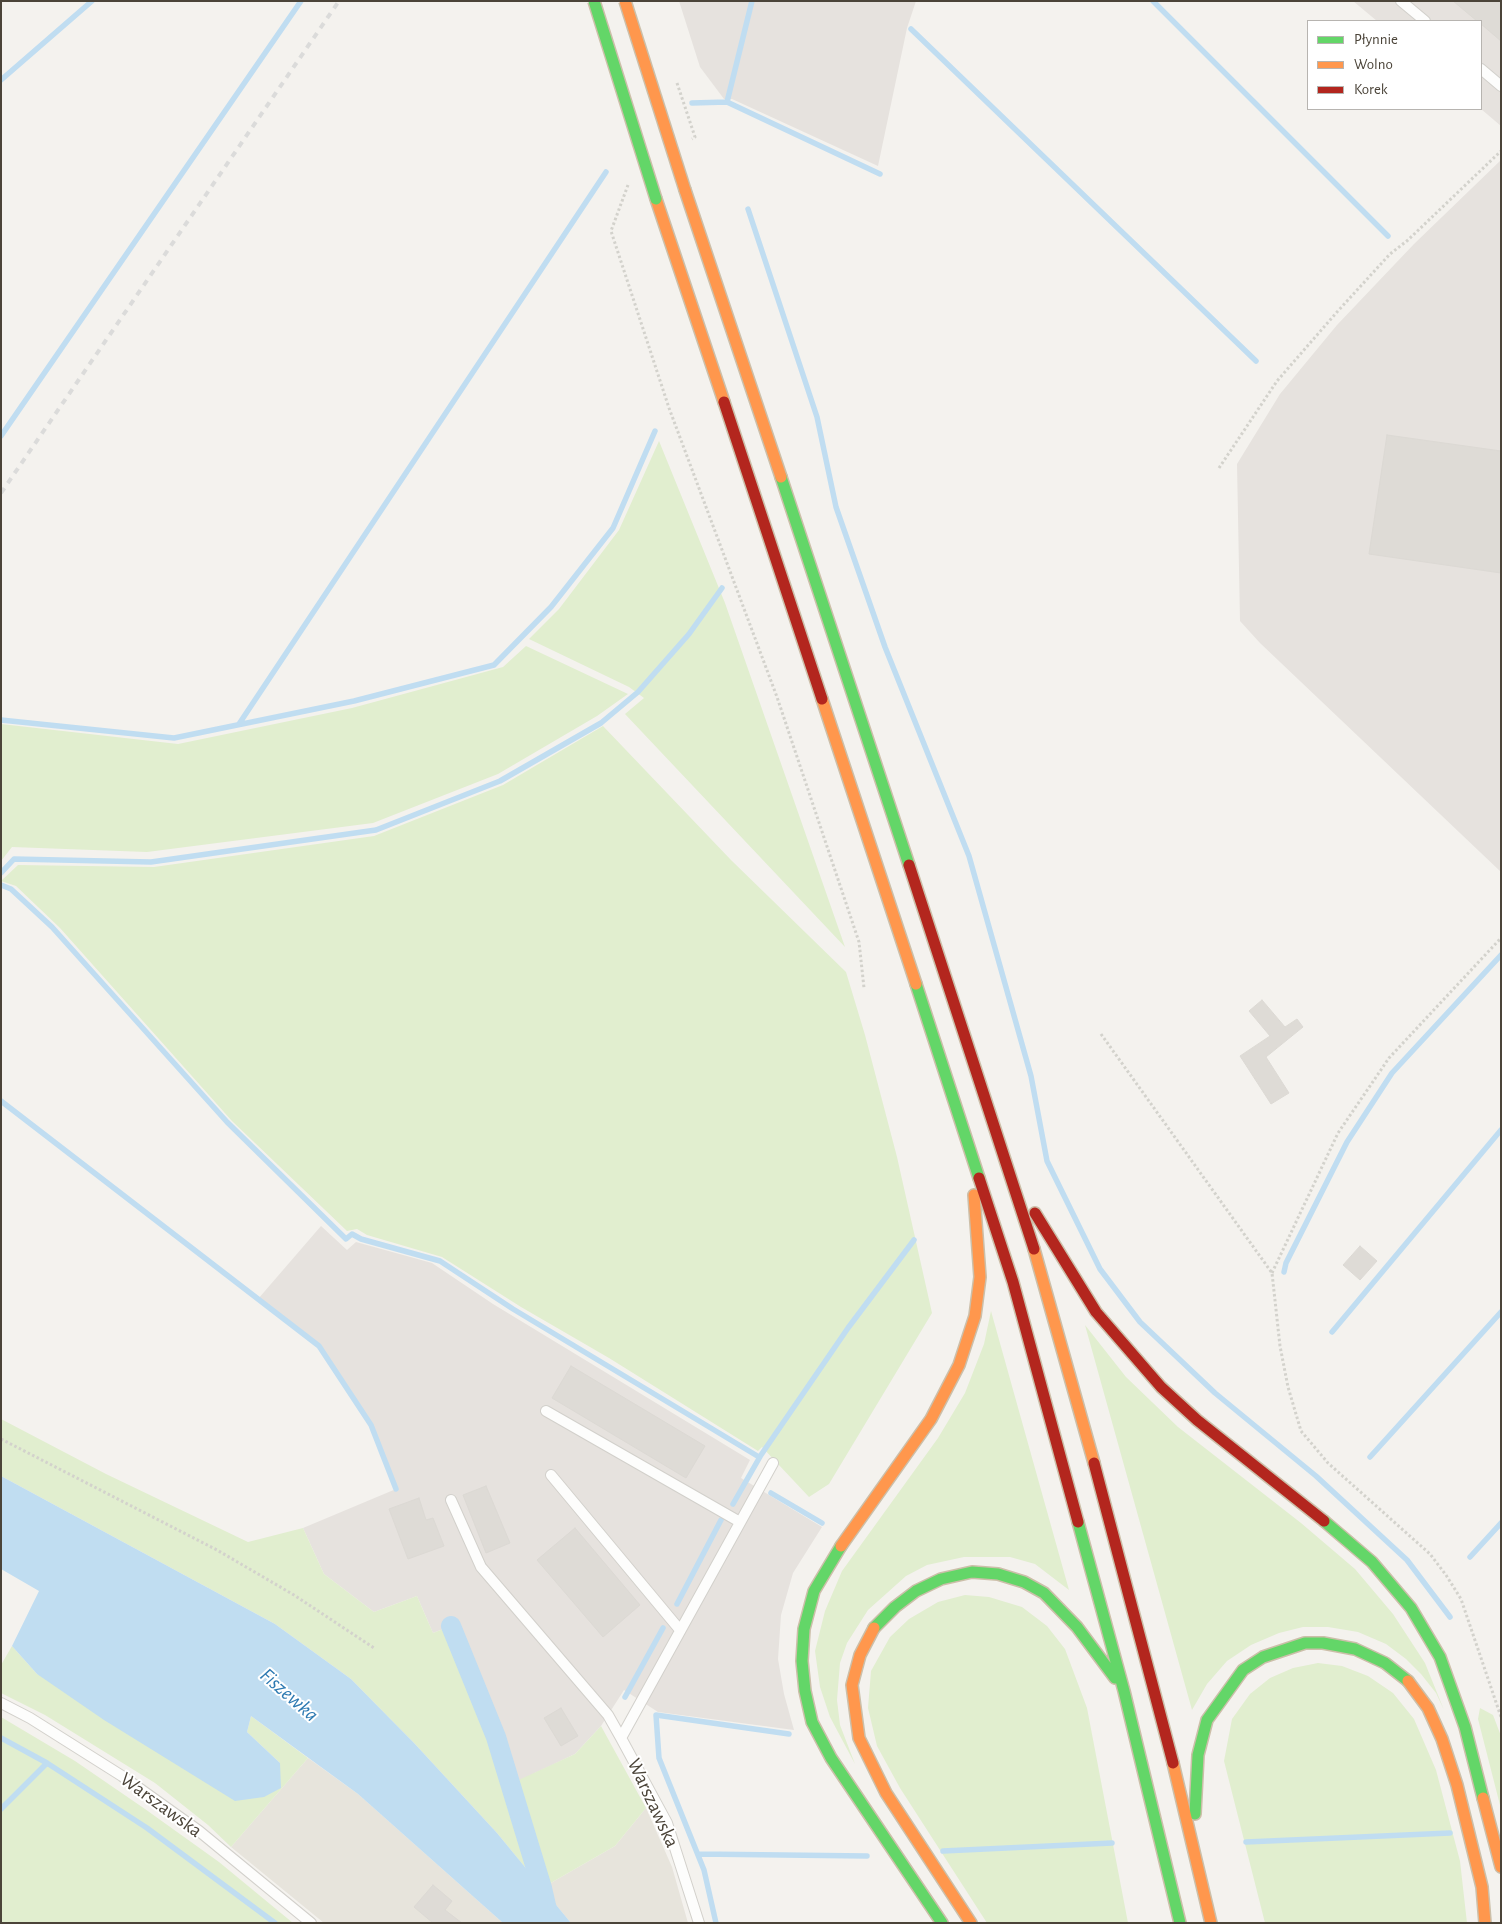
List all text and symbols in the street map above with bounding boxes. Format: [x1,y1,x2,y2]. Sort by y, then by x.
legend [1307,20,1482,110]
text: Płynnie [1354,32,1398,47]
text: Wolno [1354,57,1393,72]
text: Korek [1354,82,1388,97]
water label: Fiszewka [254,1663,324,1727]
street label: Warszawska [622,1755,684,1851]
street label: Warszawska [115,1767,207,1843]

